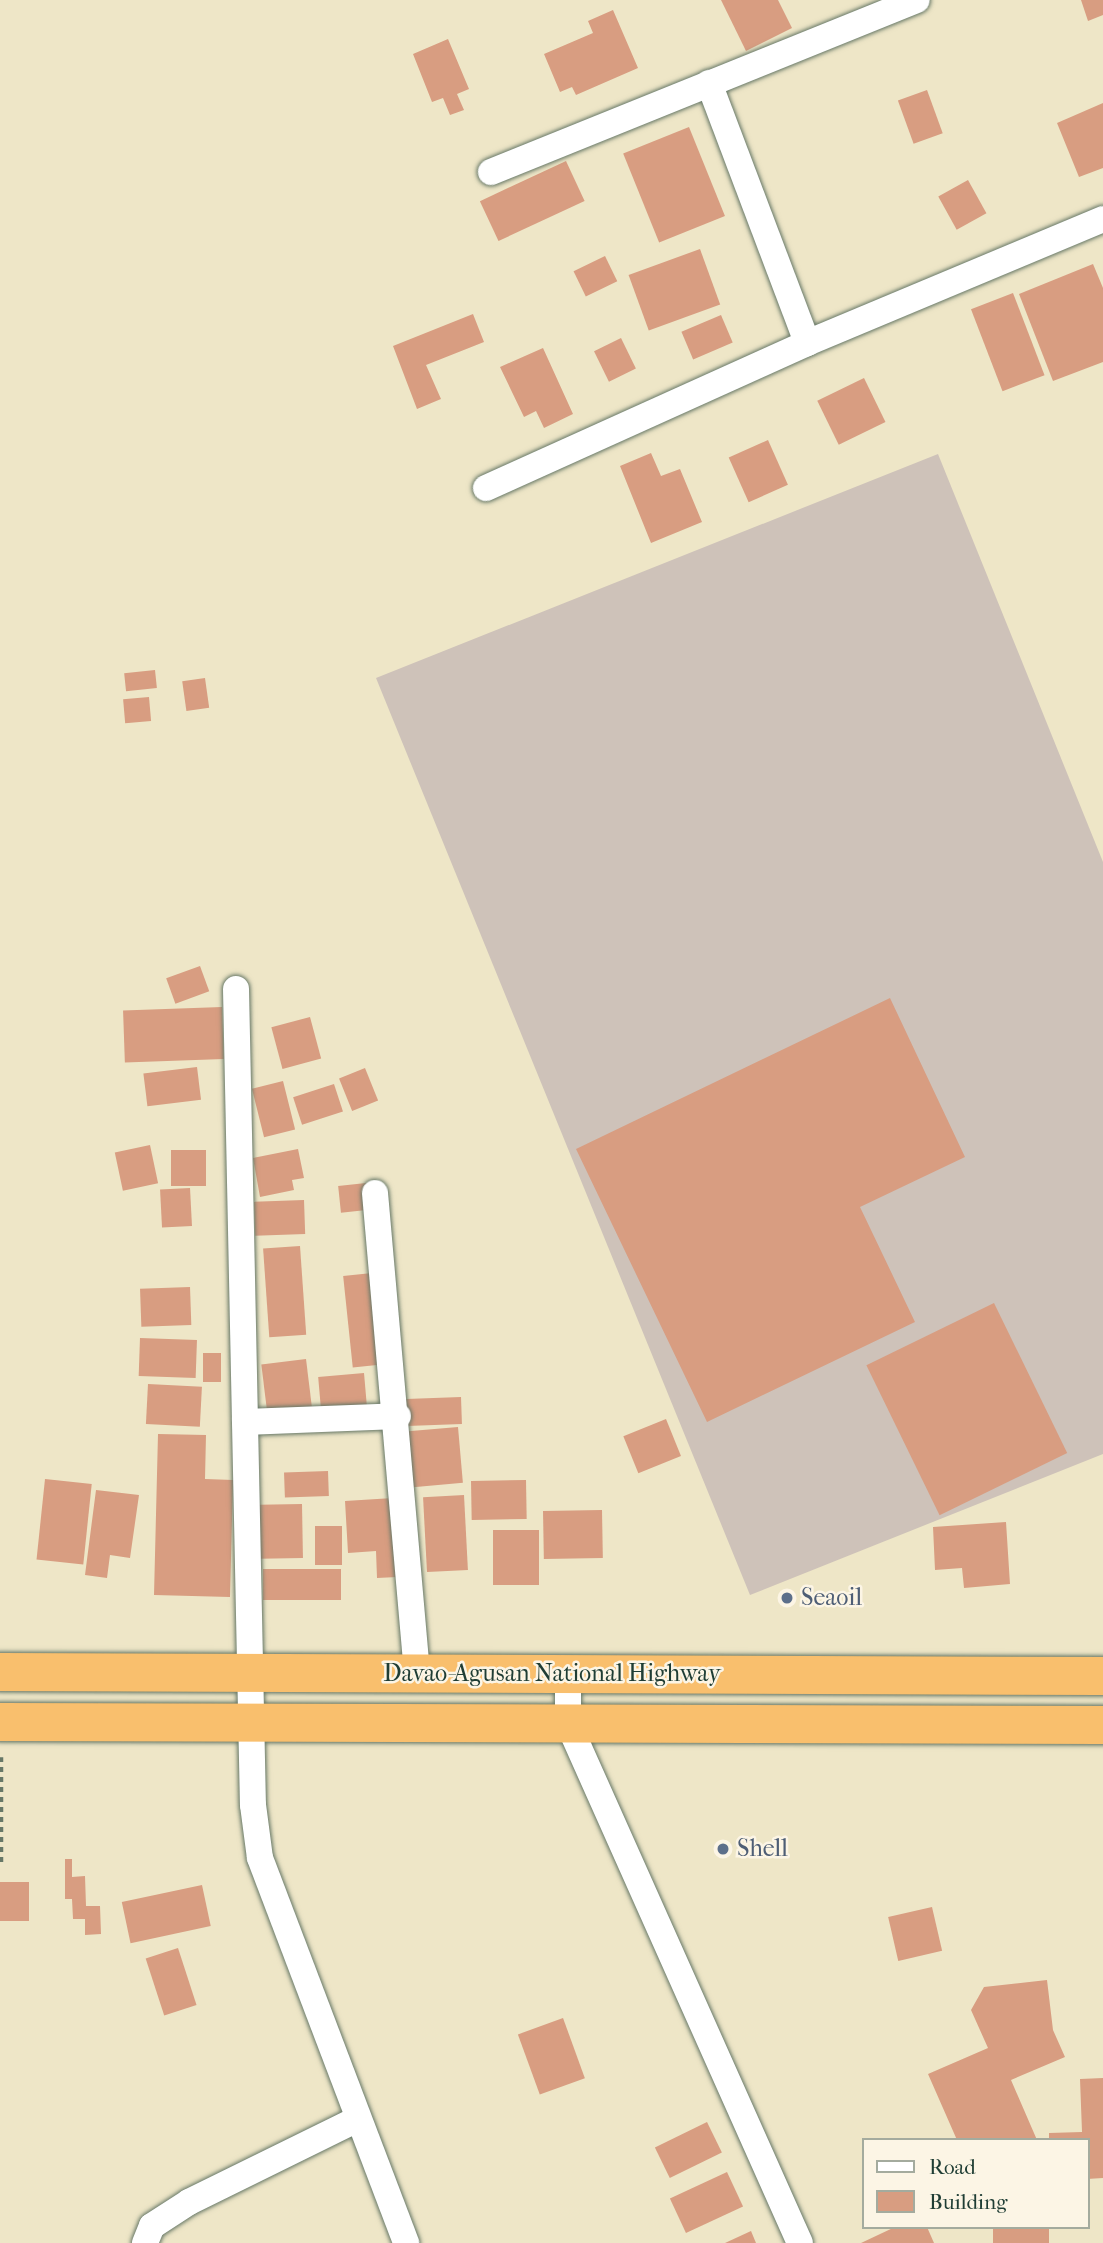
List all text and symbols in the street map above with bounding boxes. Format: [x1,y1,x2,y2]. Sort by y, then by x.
place label: Seaoil [801,1584,862,1612]
marker: Seaoil [779,1590,795,1606]
street label: Davao-Agusan National Highway [383,1660,721,1688]
place label: Shell [737,1835,788,1863]
marker: Shell [715,1841,731,1857]
legend [862,2138,1089,2229]
text: Road [929,2155,976,2179]
text: Building [929,2190,1007,2214]

